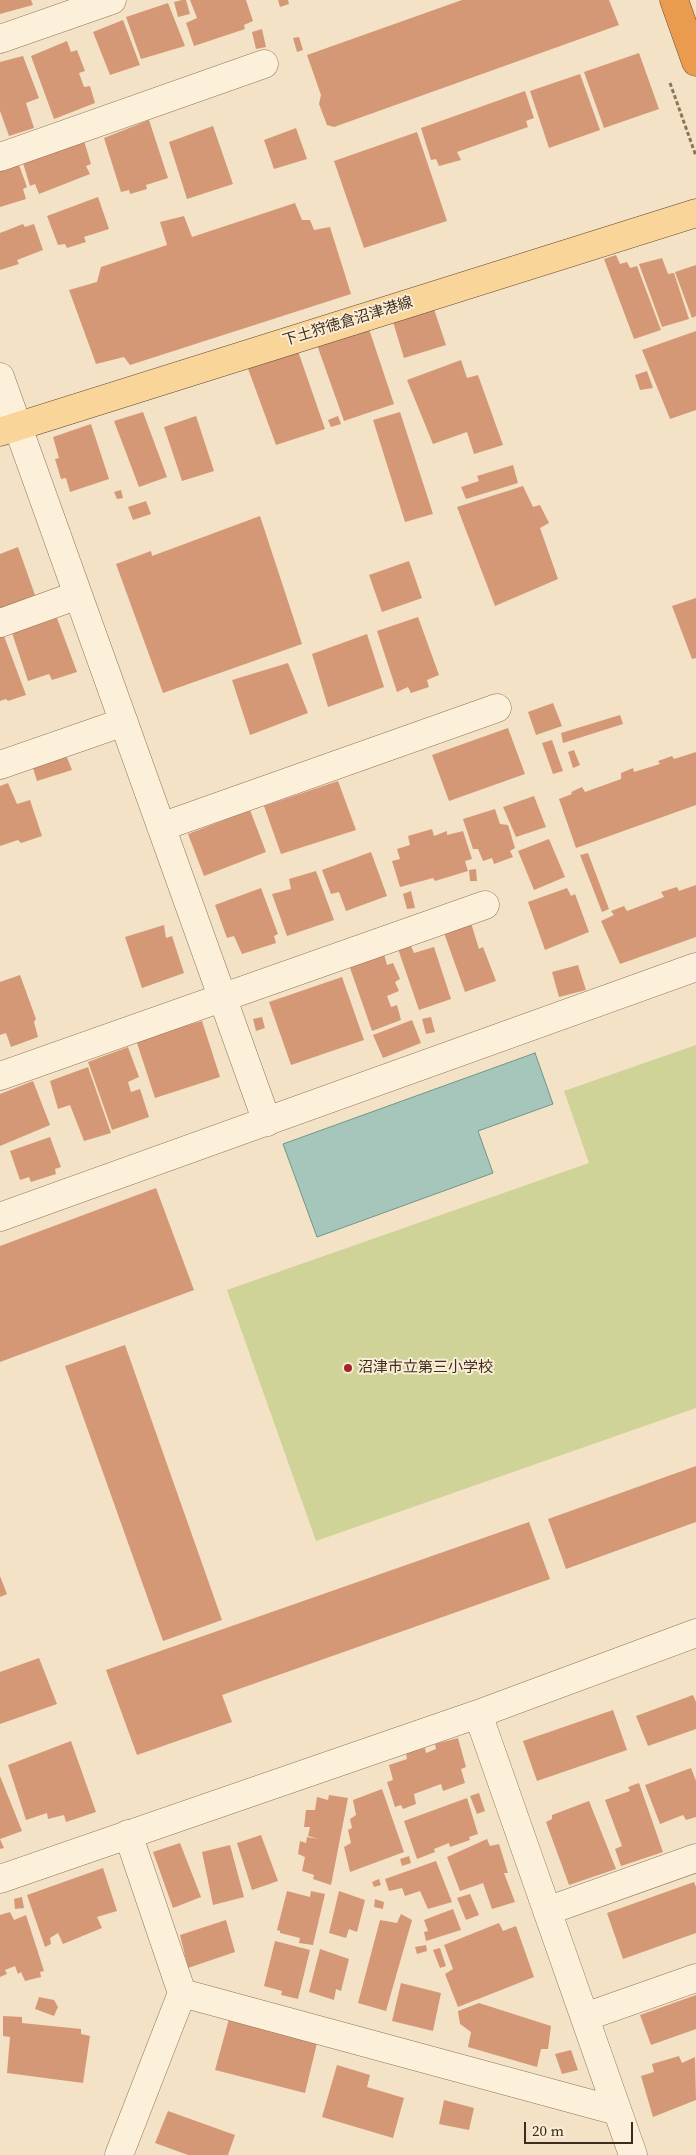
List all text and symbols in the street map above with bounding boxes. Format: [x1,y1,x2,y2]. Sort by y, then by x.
street label: 下土狩徳倉沼津港線 [281,294,415,350]
place label: 沼津市立第三小学校 [358,1359,493,1377]
marker: 沼津市立第三小学校 [342,1362,354,1374]
scale bar [526,2112,635,2144]
text: 20 m [532,2120,564,2141]

